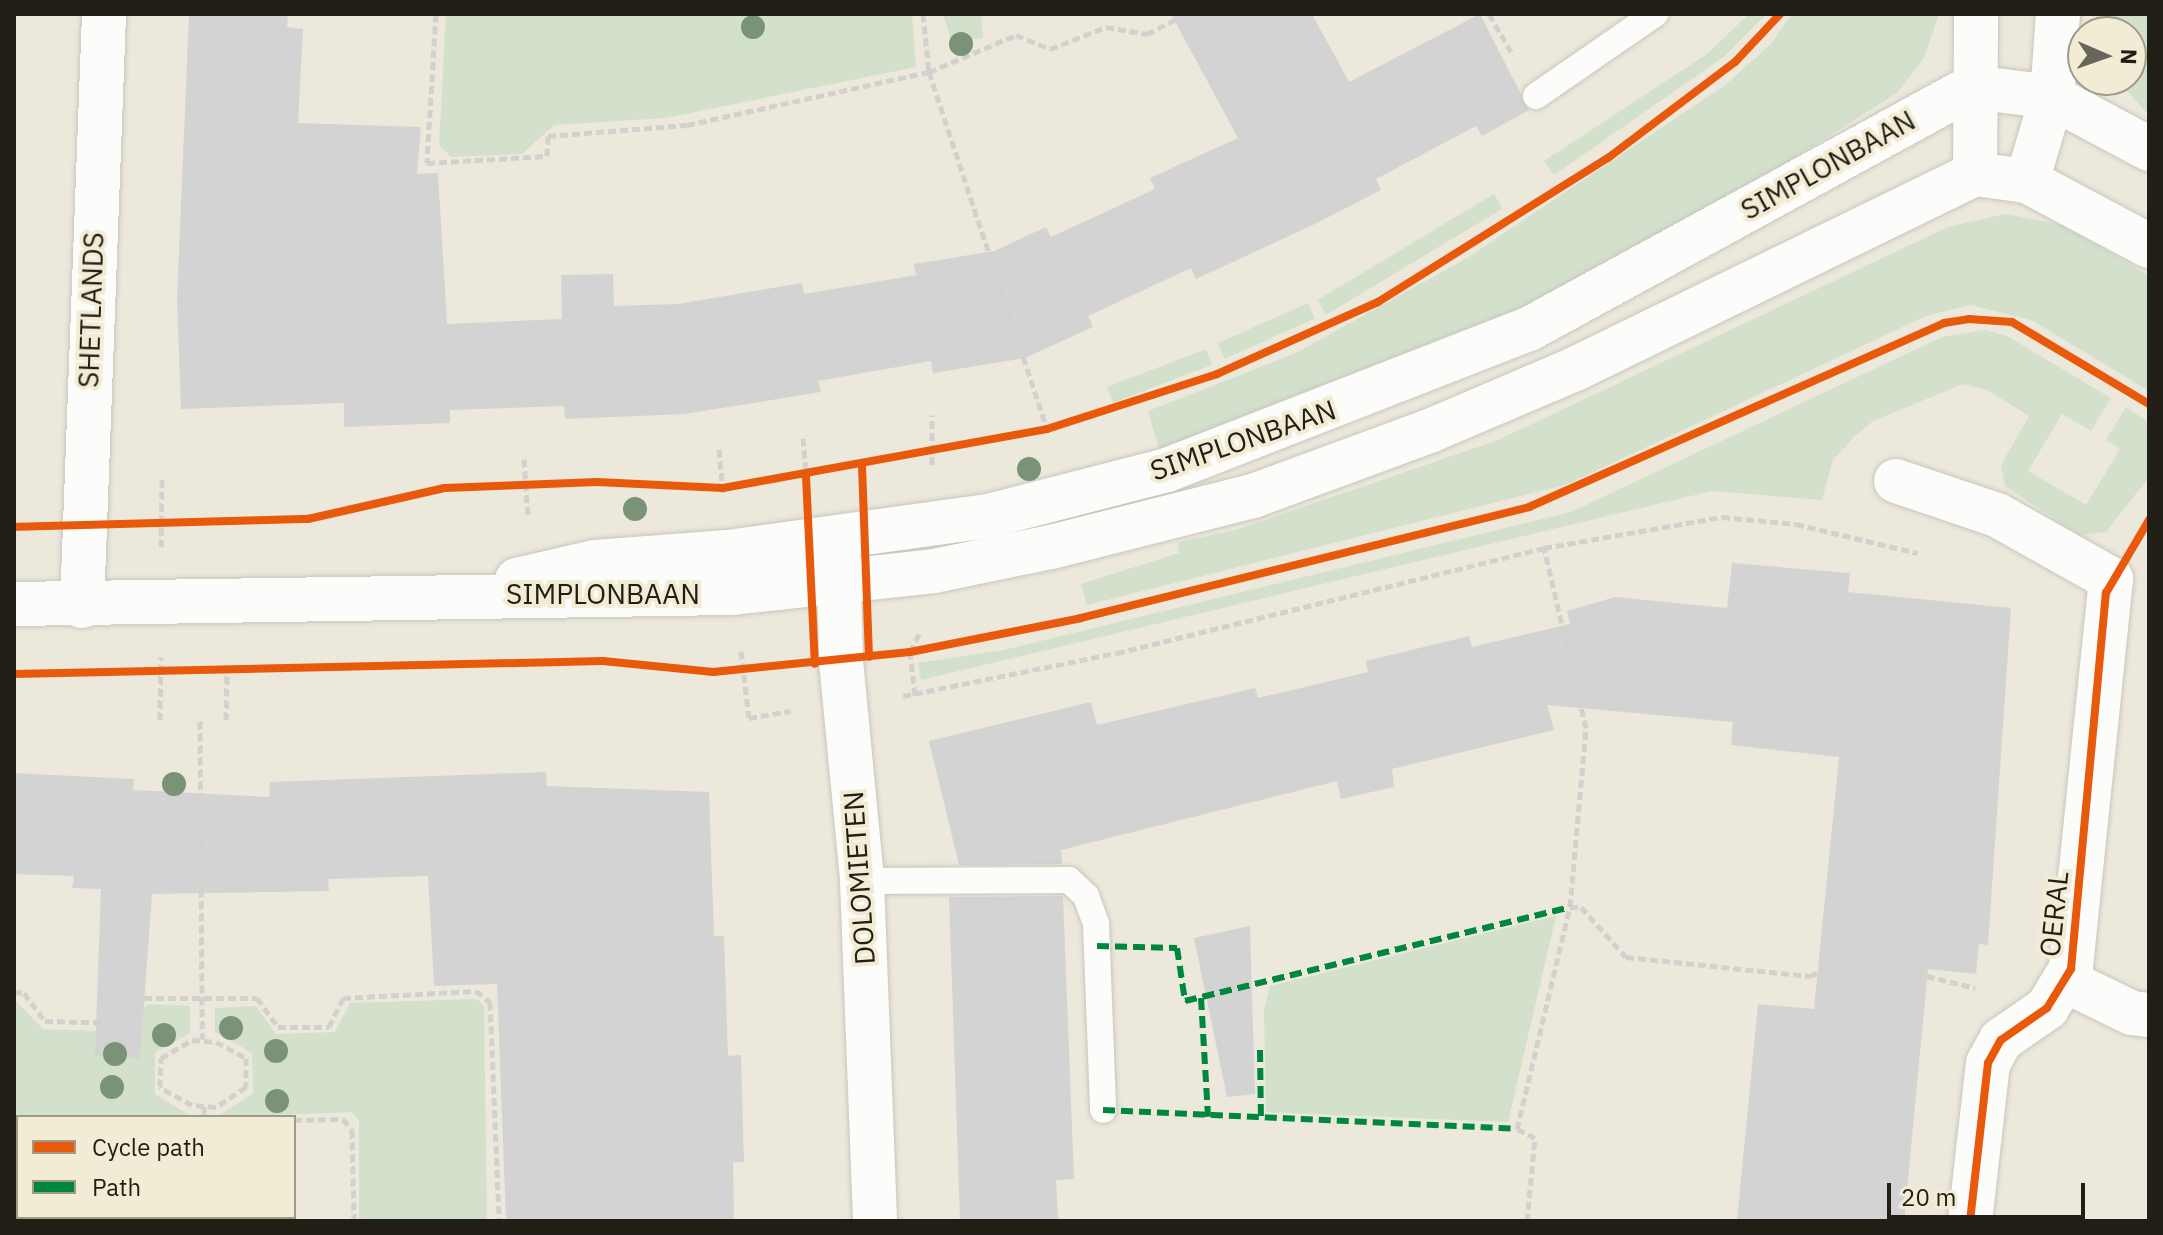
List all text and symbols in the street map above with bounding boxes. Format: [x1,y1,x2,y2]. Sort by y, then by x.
north arrow [2067,16,2147,96]
text: N [2115,48,2144,65]
street label: SIMPLONBAAN [1735,103,1921,227]
street label: SHETLANDS [71,232,111,388]
street label: SIMPLONBAAN [1146,393,1340,487]
street label: SIMPLONBAAN [506,577,700,611]
street label: DOLOMIETEN [836,790,882,966]
street label: OERAL [2033,869,2075,959]
legend [16,1115,296,1219]
text: Cycle path [92,1131,205,1163]
scale bar [1891,1167,2089,1217]
text: Path [92,1171,141,1203]
text: 20 m [1901,1181,1956,1213]

